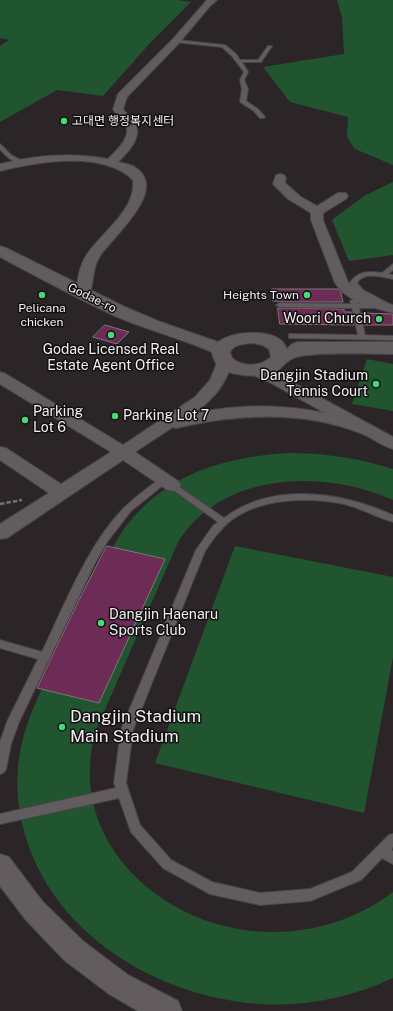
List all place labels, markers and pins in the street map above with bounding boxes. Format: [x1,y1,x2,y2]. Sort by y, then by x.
place label: 고대면 행정복지센터 [72,114,174,128]
marker: 고대면 행정복지센터 [59,116,69,126]
place label: Heights Town [223,288,299,302]
marker: Pelicana chicken [37,290,47,300]
marker: Heights Town [302,290,312,300]
place label: Pelicana chicken [18,301,66,329]
place label: Woori Church [283,311,371,327]
marker: Woori Church [374,314,384,324]
marker: Godae Licensed Real Estate Agent Office [106,330,116,340]
place label: Godae Licensed Real Estate Agent Office [43,342,179,374]
place label: Dangjin Stadium Tennis Court [260,368,368,400]
marker: Dangjin Stadium Tennis Court [371,379,381,389]
place label: Parking Lot 6 [33,404,83,436]
place label: Parking Lot 7 [123,408,209,424]
marker: Parking Lot 7 [110,411,120,421]
marker: Parking Lot 6 [20,415,30,425]
place label: Dangjin Haenaru Sports Club [109,607,218,640]
marker: Dangjin Haenaru Sports Club [96,618,106,628]
place label: Dangjin Stadium Main Stadium [70,707,201,747]
marker: Dangjin Stadium Main Stadium [57,722,67,732]

